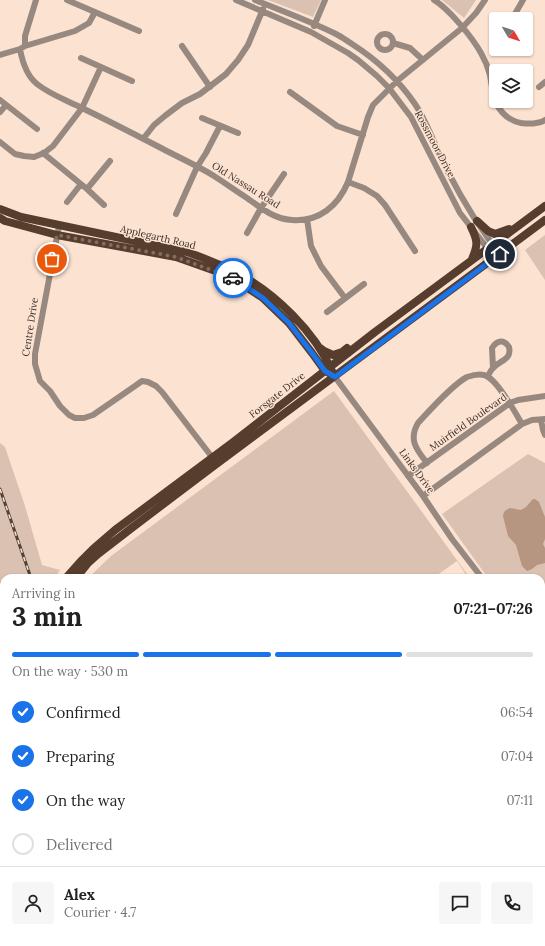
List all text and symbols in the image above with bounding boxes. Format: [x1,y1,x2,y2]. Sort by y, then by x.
north arrow [489,12,533,56]
map controls [489,12,533,108]
button: layers [489,64,533,108]
street label: Rossmoor Drive [412,108,458,180]
street label: Old Nassau Road [209,159,283,211]
street label: Applegarth Road [118,222,197,252]
pin [483,237,517,271]
pin [35,242,69,276]
icon: home [489,243,511,265]
icon: bag [41,248,63,270]
courier [213,258,253,298]
icon: car [222,267,244,289]
street label: Centre Drive [19,296,41,357]
street label: Forsgate Drive [246,369,308,421]
street label: Muirfield Boulevard [427,390,509,454]
street label: Links Drive [396,446,438,496]
text: Arriving in [12,585,75,602]
text: 07:21–07:26 [453,599,533,618]
text: 3 min [12,600,82,633]
text: On the way · 530 m [12,663,128,680]
icon: check [12,701,34,723]
text: Confirmed [46,703,121,722]
text: 06:54 [500,704,533,721]
icon: check [12,745,34,767]
text: Preparing [46,747,114,766]
text: 07:04 [501,748,533,765]
icon: check [12,789,34,811]
text: On the way [46,791,125,810]
text: 07:11 [507,792,533,809]
text: Delivered [46,835,113,854]
button: person [12,882,54,924]
button: chat [439,882,481,924]
button: phone [491,882,533,924]
text: Alex [64,885,95,904]
text: Courier · 4.7 [64,904,136,921]

